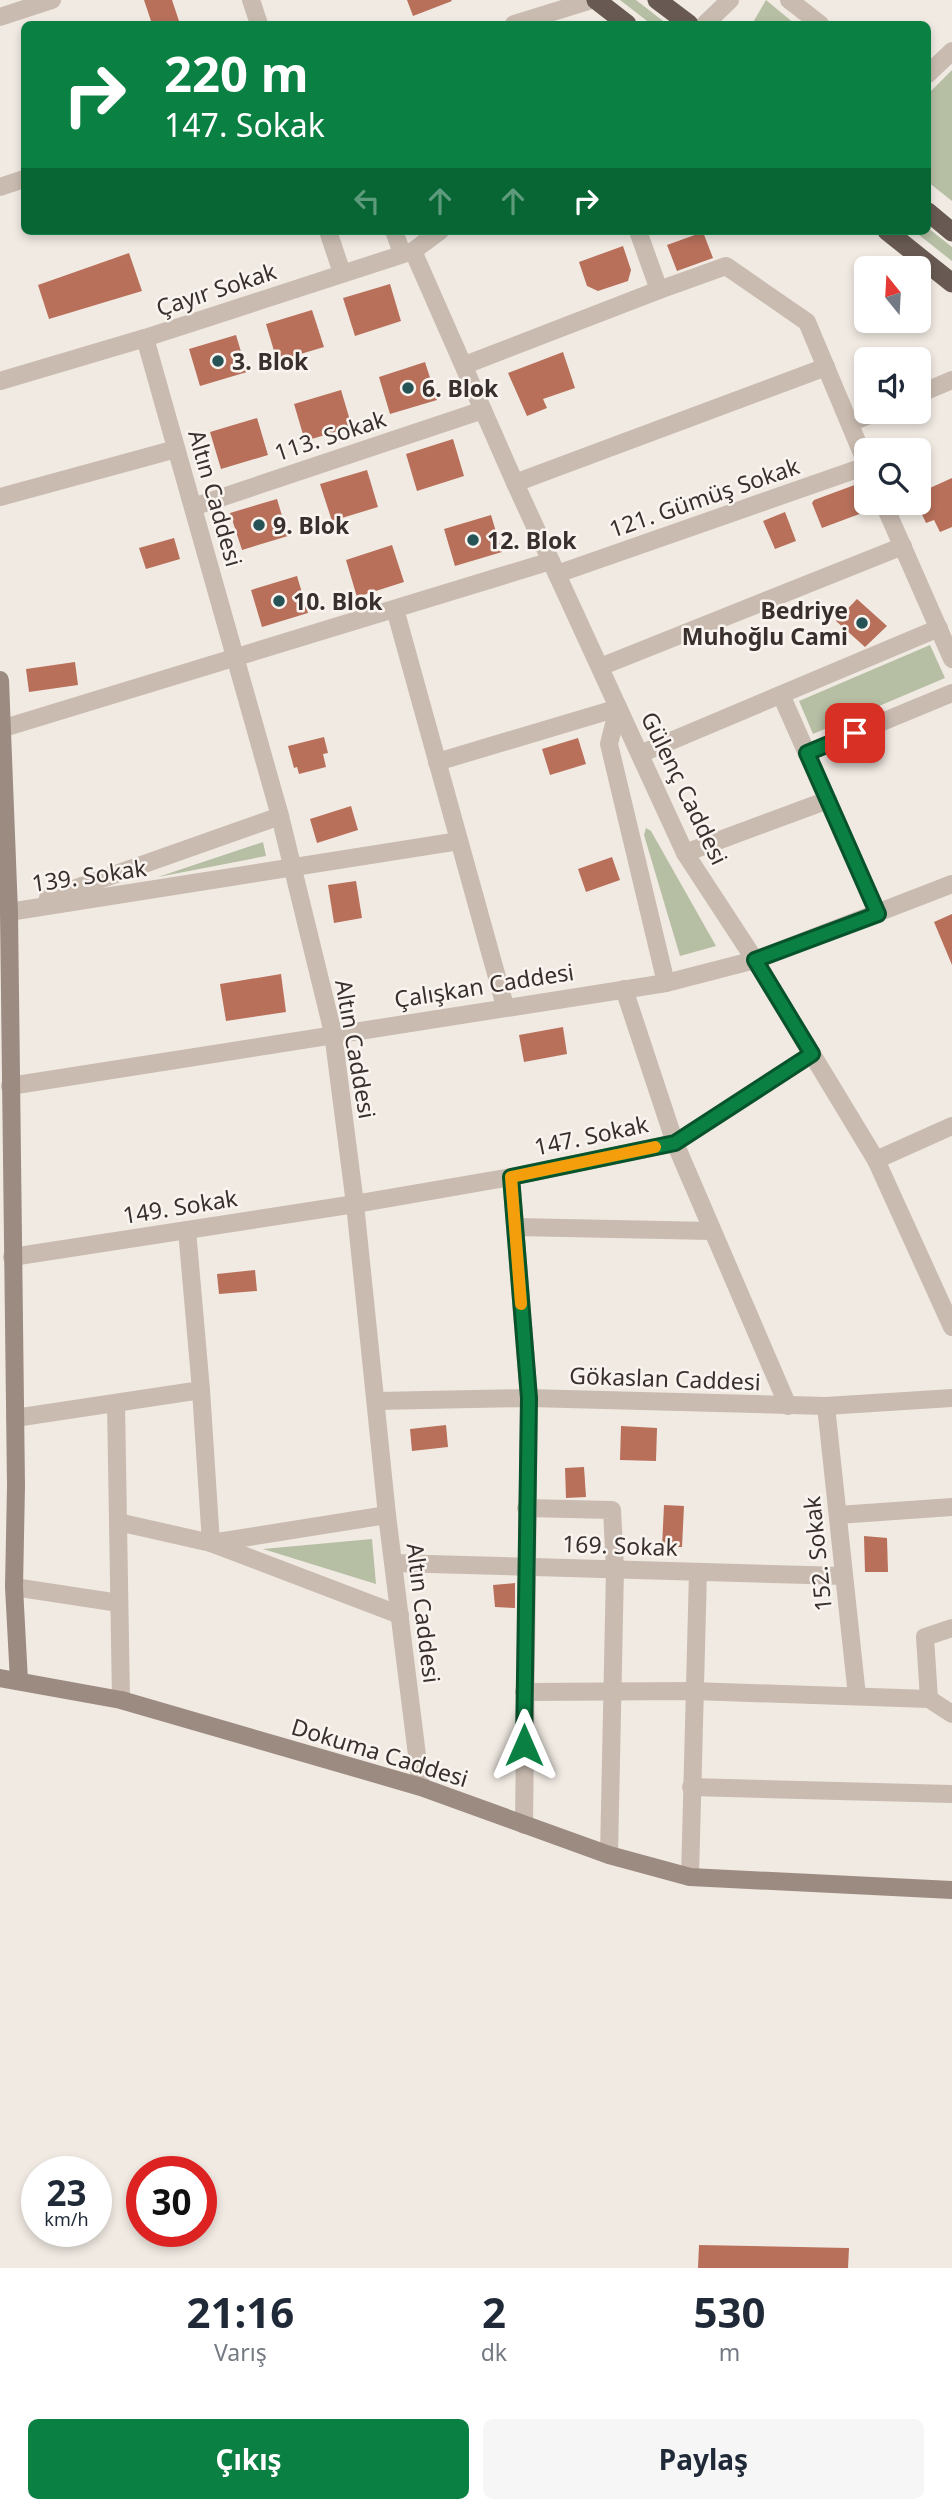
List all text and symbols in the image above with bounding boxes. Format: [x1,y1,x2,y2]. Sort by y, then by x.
text: 220 m [164,40,309,106]
icon: right [49,49,140,140]
text: 147. Sokak [164,103,325,146]
icon: left [348,182,386,220]
icon: ahead [421,182,459,220]
icon: ahead [494,182,532,220]
icon: right [567,182,605,220]
street label: Çayır Sokak [152,254,281,323]
north arrow [854,256,931,332]
map controls [854,256,931,515]
place label: 3. Blok [232,345,309,377]
button: sound [854,347,931,424]
marker: 3. Blok [210,353,226,369]
place label: 6. Blok [422,372,499,404]
marker: 6. Blok [400,380,416,396]
street label: 113. Sokak [270,402,391,468]
street label: Altın Caddesi [181,426,251,570]
button: search [854,438,931,515]
street label: 121. Gümüş Sokak [605,449,804,545]
place label: 9. Blok [273,509,350,541]
marker: 9. Blok [251,517,267,533]
place label: 12. Blok [487,524,577,556]
marker: 12. Blok [465,532,481,548]
place label: 10. Blok [293,585,383,617]
marker: 10. Blok [271,593,287,609]
place label: Bedriye Muhoğlu Cami [682,594,848,652]
marker: Bedriye Muhoğlu Cami [854,615,870,631]
pin [825,703,885,763]
street label: Gülenç Caddesi [634,706,736,870]
icon: arrive [836,714,874,752]
street label: 139. Sokak [30,851,149,899]
street label: Çalışkan Caddesi [392,955,576,1015]
street label: Altın Caddesi [328,977,384,1121]
street label: 147. Sokak [531,1107,652,1163]
street label: 149. Sokak [120,1181,240,1231]
street label: Gökaslan Caddesi [569,1359,761,1397]
street label: 152. Sokak [795,1494,839,1613]
street label: 169. Sokak [562,1527,679,1563]
street label: Altın Caddesi [400,1541,448,1685]
position arrow [487,1708,561,1782]
street label: Dokuma Caddesi [288,1710,472,1794]
speed limit sign: 30 [126,2156,217,2247]
text: 23 [46,2169,87,2216]
text: km/h [44,2207,89,2231]
text: 21:16 [186,2283,294,2340]
text: 2 [482,2283,506,2340]
text: 530 [694,2283,766,2340]
text: Varış [214,2336,267,2368]
text: dk [481,2336,507,2368]
text: m [719,2336,740,2368]
button: Çıkış [28,2419,469,2499]
button: Paylaş [483,2419,924,2499]

